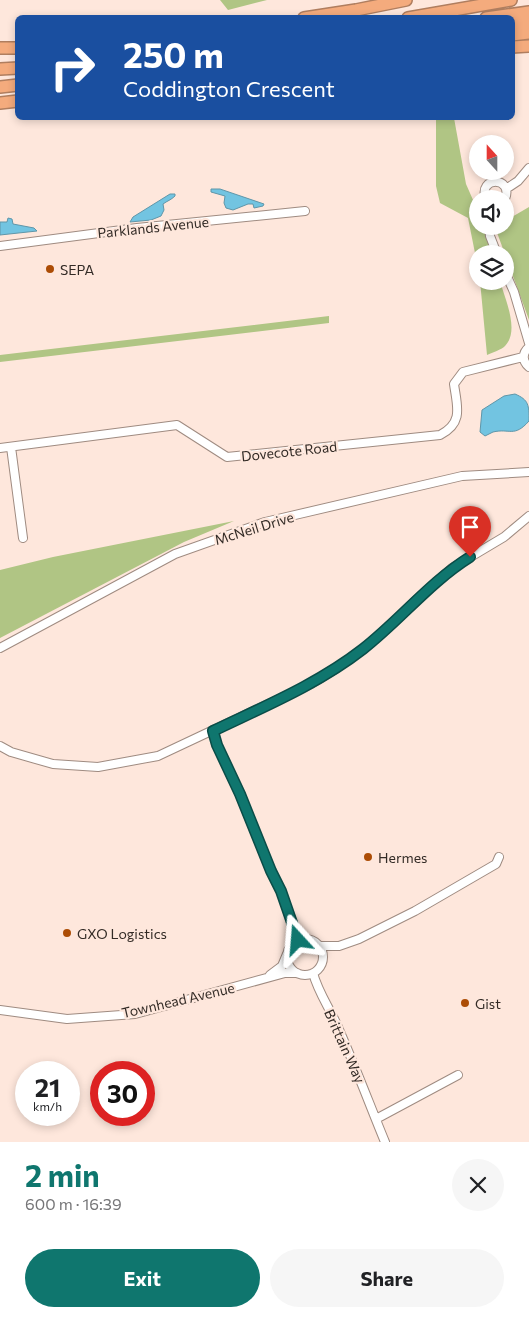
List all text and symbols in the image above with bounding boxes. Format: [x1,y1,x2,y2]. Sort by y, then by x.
text: 250 m [123,32,224,75]
icon: right [40,35,105,100]
text: Coddington Crescent [123,75,335,102]
north arrow [469,135,514,180]
map controls [469,135,514,290]
button: sound [469,190,514,235]
street label: Parklands Avenue [96,213,210,241]
button: layers [469,245,514,290]
place label: SEPA [60,261,95,278]
marker: SEPA [44,263,56,275]
street label: Dovecote Road [240,438,338,464]
pin [449,506,491,557]
street label: McNeil Drive [212,508,296,548]
icon: arrive [456,513,484,541]
place label: Hermes [378,849,427,866]
marker: Hermes [362,851,374,863]
position arrow [271,913,323,965]
place label: GXO Logistics [77,925,167,942]
marker: GXO Logistics [61,927,73,939]
street label: Townhead Avenue [120,979,236,1021]
place label: Gist [475,995,501,1012]
marker: Gist [459,997,471,1009]
street label: Brittain Way [321,1006,369,1086]
speed limit sign: 30 [90,1061,155,1126]
text: 21 [35,1072,60,1102]
text: km/h [33,1099,62,1113]
text: 2 min [25,1156,100,1193]
button: close [452,1159,504,1211]
text: 600 m · 16:39 [25,1194,122,1213]
button: Exit [25,1249,260,1307]
button: Share [270,1249,504,1307]

